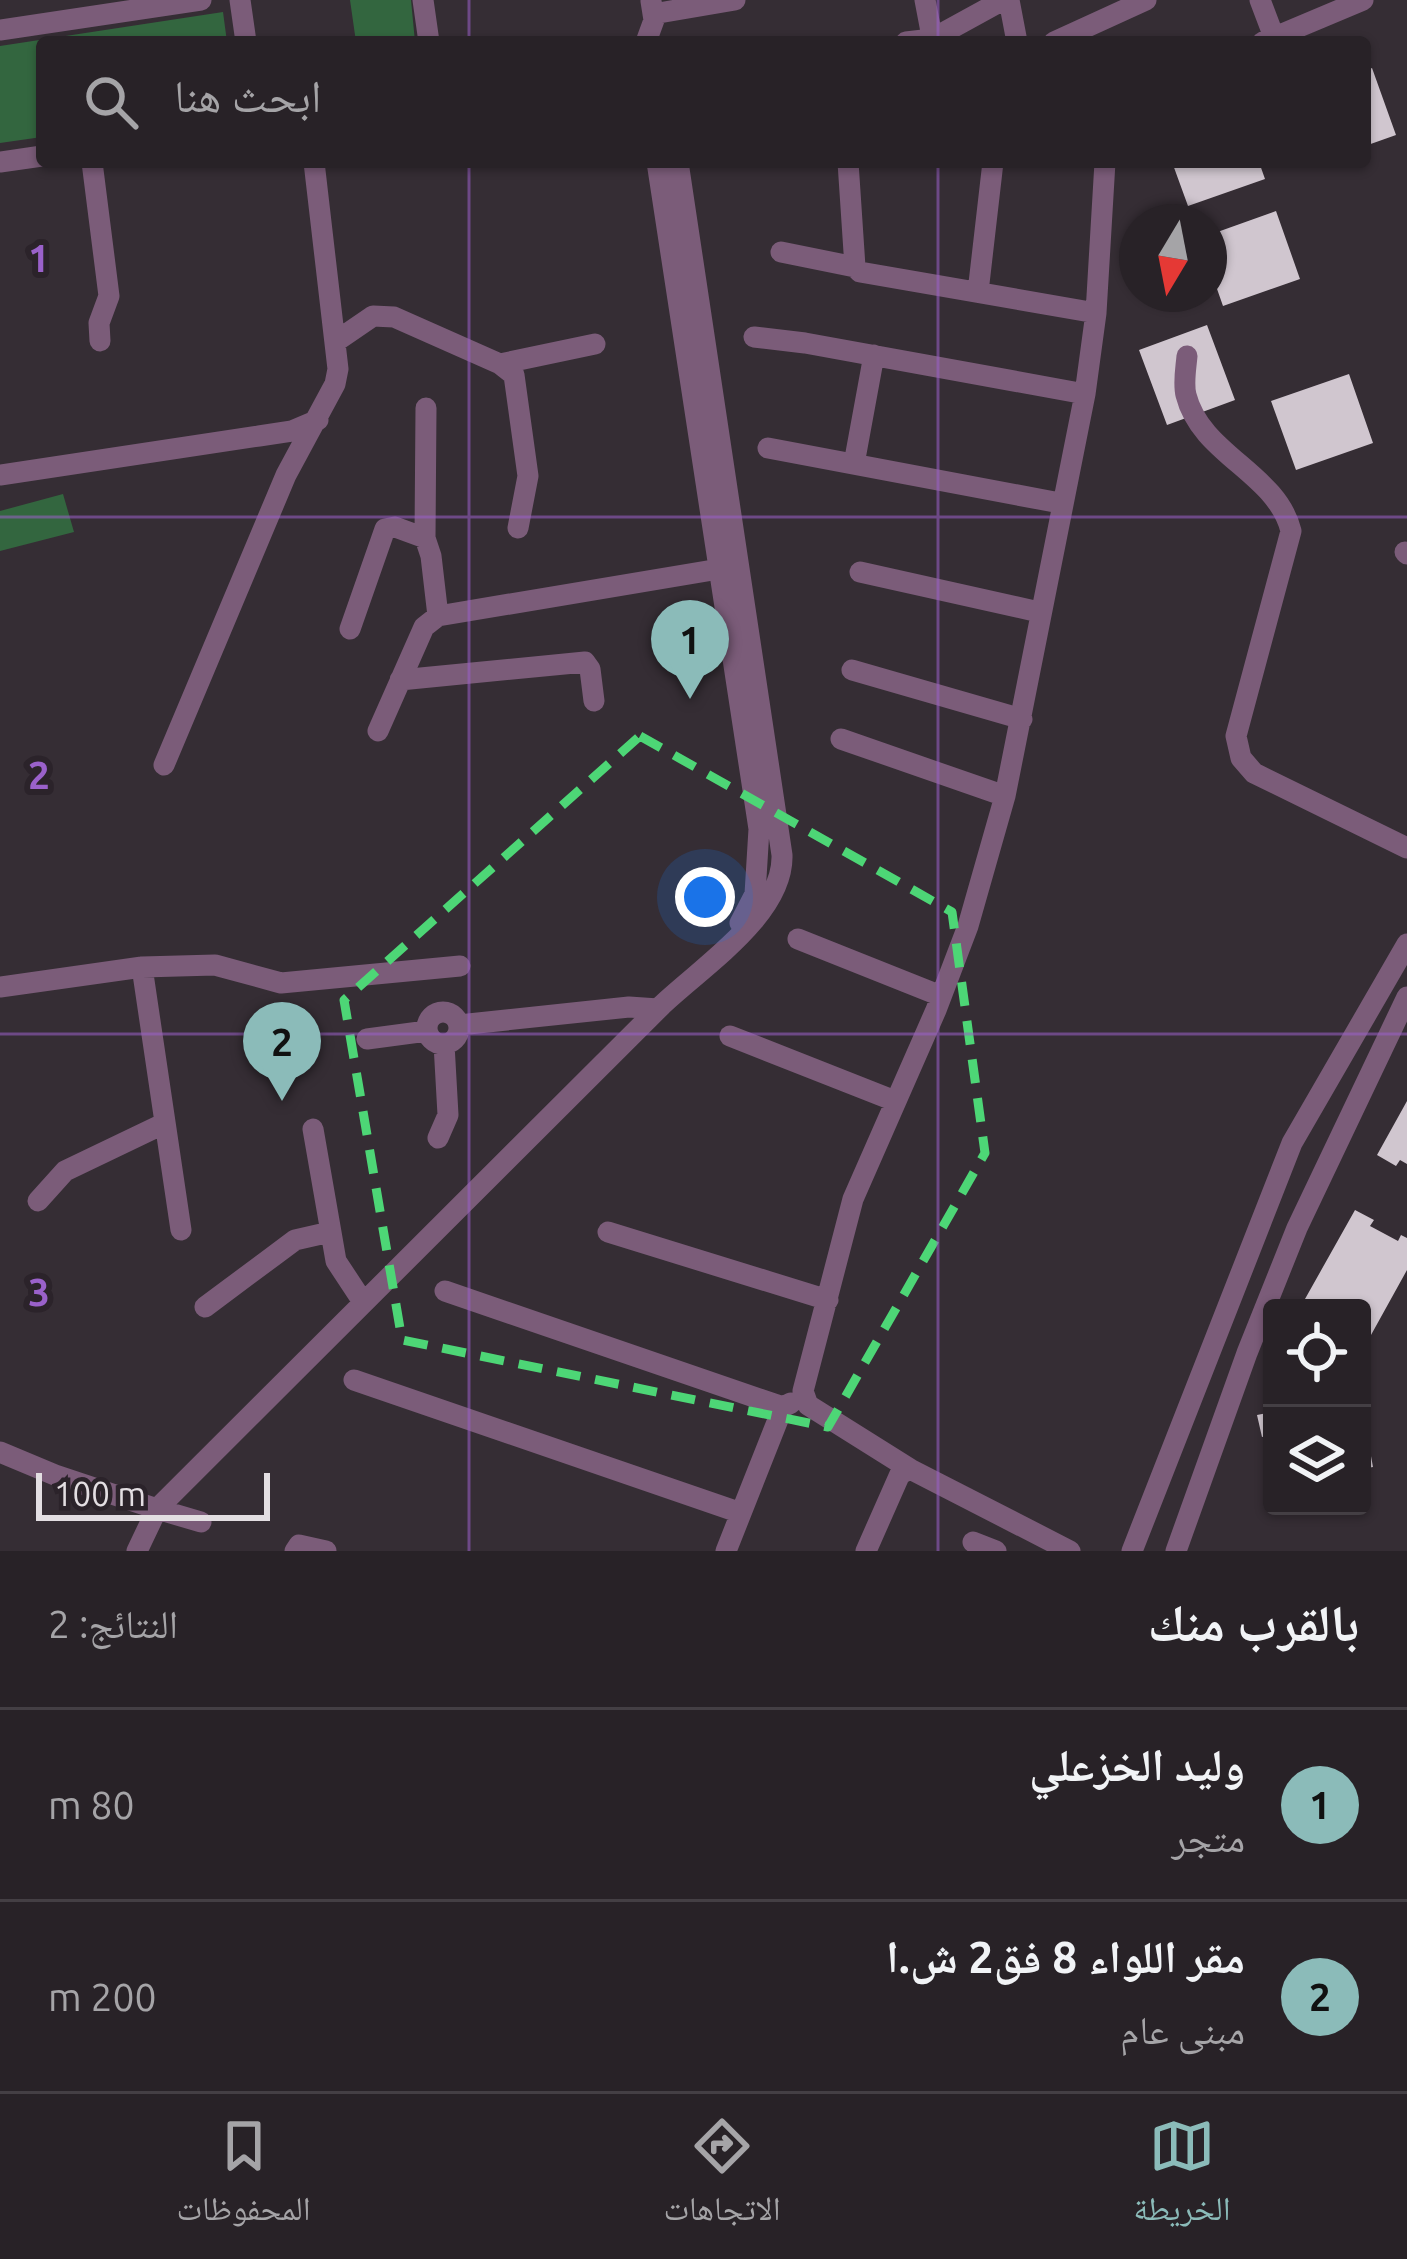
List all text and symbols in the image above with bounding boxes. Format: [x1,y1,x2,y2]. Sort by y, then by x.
search box [36,36,1371,168]
icon: search [78,69,144,135]
text: ابحث هنا [174,70,322,121]
north arrow [1119,204,1227,312]
text: 1 [28,236,50,279]
pin: 1 [651,600,729,699]
text: 2 [28,753,50,796]
your location [675,867,735,927]
pin: 2 [243,1002,321,1101]
text: 3 [28,1270,50,1313]
map controls [1263,1299,1371,1515]
button: locate [1263,1299,1371,1407]
button: layers [1263,1407,1371,1515]
scale bar [36,1467,270,1520]
text: 100 m [54,1475,146,1512]
text: بالقرب منك [1148,1593,1359,1651]
text: النتائج: 2 [48,1602,178,1645]
text: وليد الخزعلي [1029,1739,1245,1790]
text: 80 m [48,1783,135,1826]
text: 1 [1309,1783,1331,1826]
text: متجر [1171,1816,1245,1859]
text: مقر اللواء 8 فق2 ش.ا [886,1931,1245,1982]
text: 200 m [48,1975,157,2018]
text: 2 [1309,1975,1331,2018]
text: مبنى عام [1120,2008,1245,2051]
tab: المحفوظات [176,2113,311,2241]
tab: الاتجاهات [663,2113,781,2241]
tab: الخريطة [1133,2113,1231,2241]

